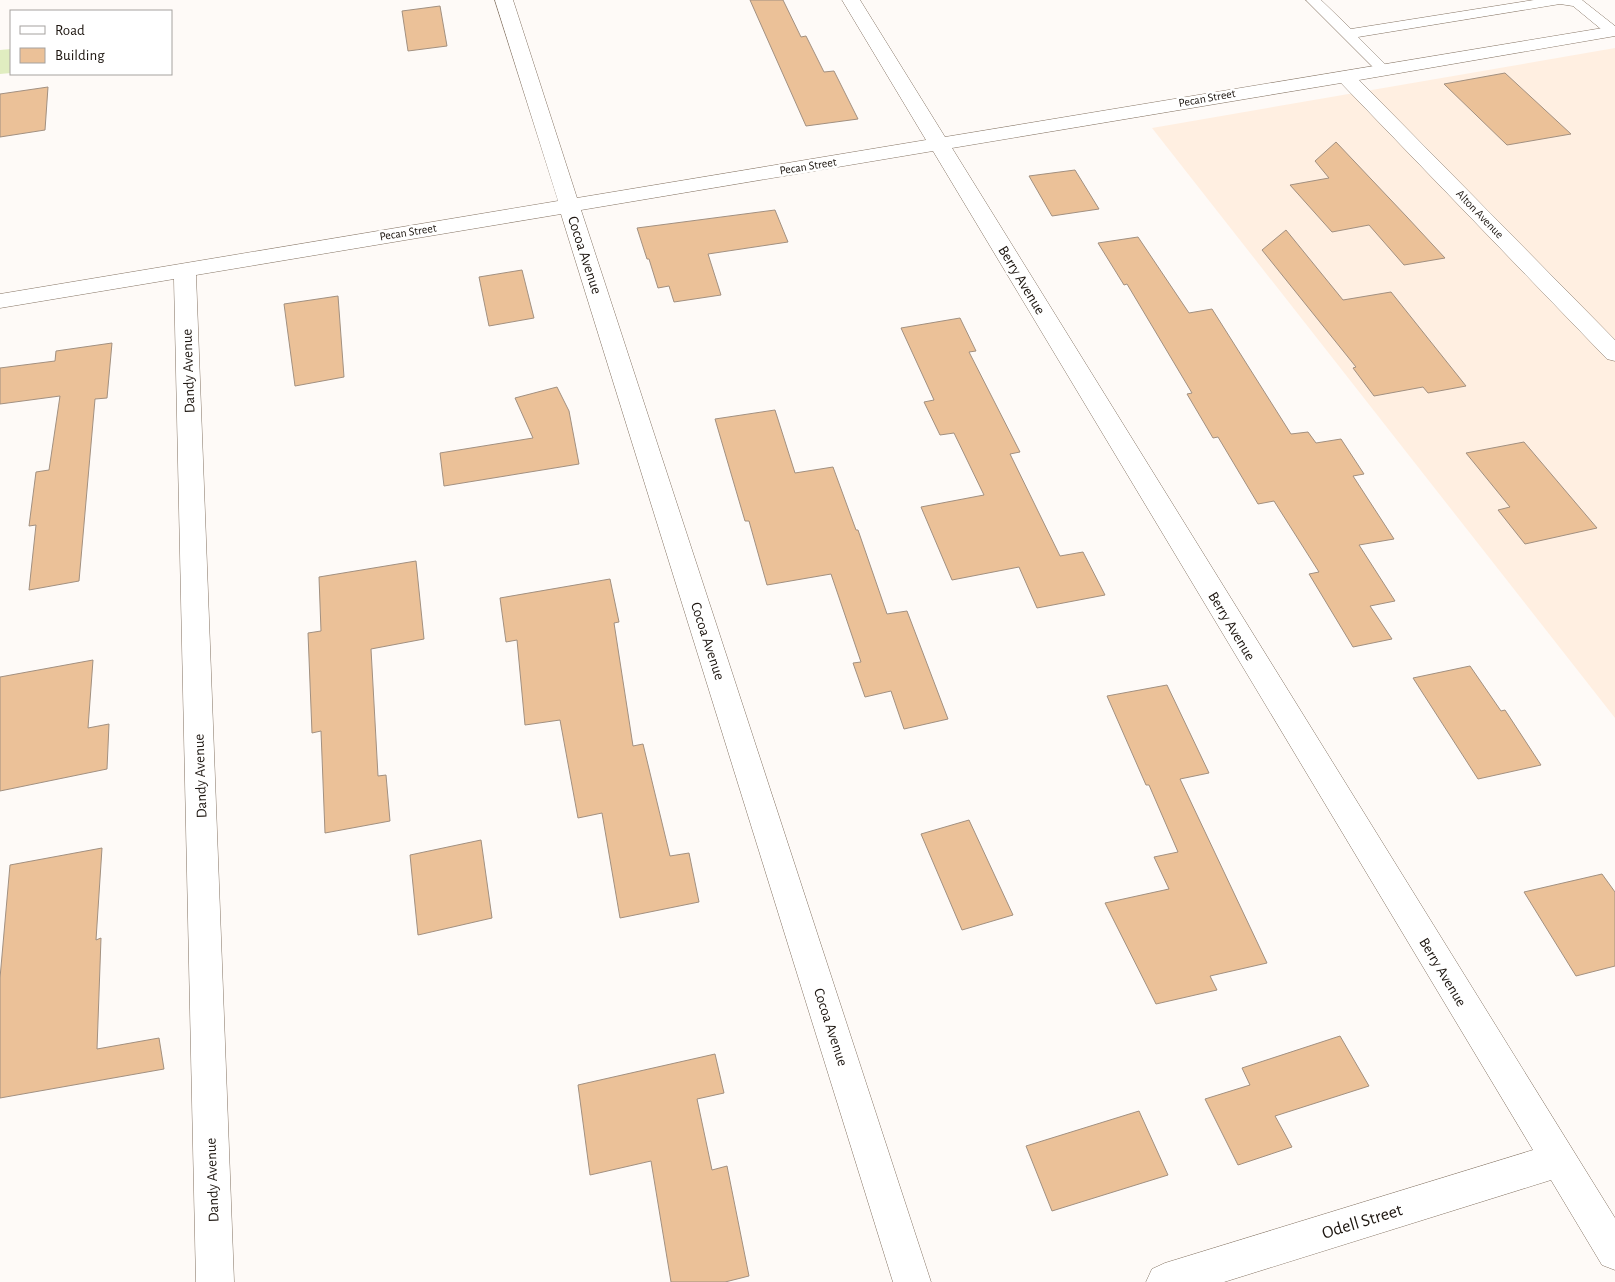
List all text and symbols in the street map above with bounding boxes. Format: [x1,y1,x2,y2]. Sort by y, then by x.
legend [10,10,172,75]
text: Road [55,23,85,38]
text: Building [55,48,105,63]
street label: Pecan Street [1178,87,1237,109]
street label: Pecan Street [779,156,838,176]
street label: Alton Avenue [1454,187,1506,241]
street label: Cocoa Avenue [565,214,604,296]
street label: Pecan Street [379,222,438,242]
street label: Berry Avenue [995,243,1048,317]
street label: Dandy Avenue [180,328,197,414]
street label: Berry Avenue [1205,589,1258,663]
street label: Cocoa Avenue [688,600,727,682]
street label: Dandy Avenue [192,733,209,819]
street label: Berry Avenue [1416,935,1469,1009]
street label: Cocoa Avenue [811,986,850,1068]
street label: Dandy Avenue [204,1137,221,1223]
street label: Odell Street [1320,1201,1405,1243]

